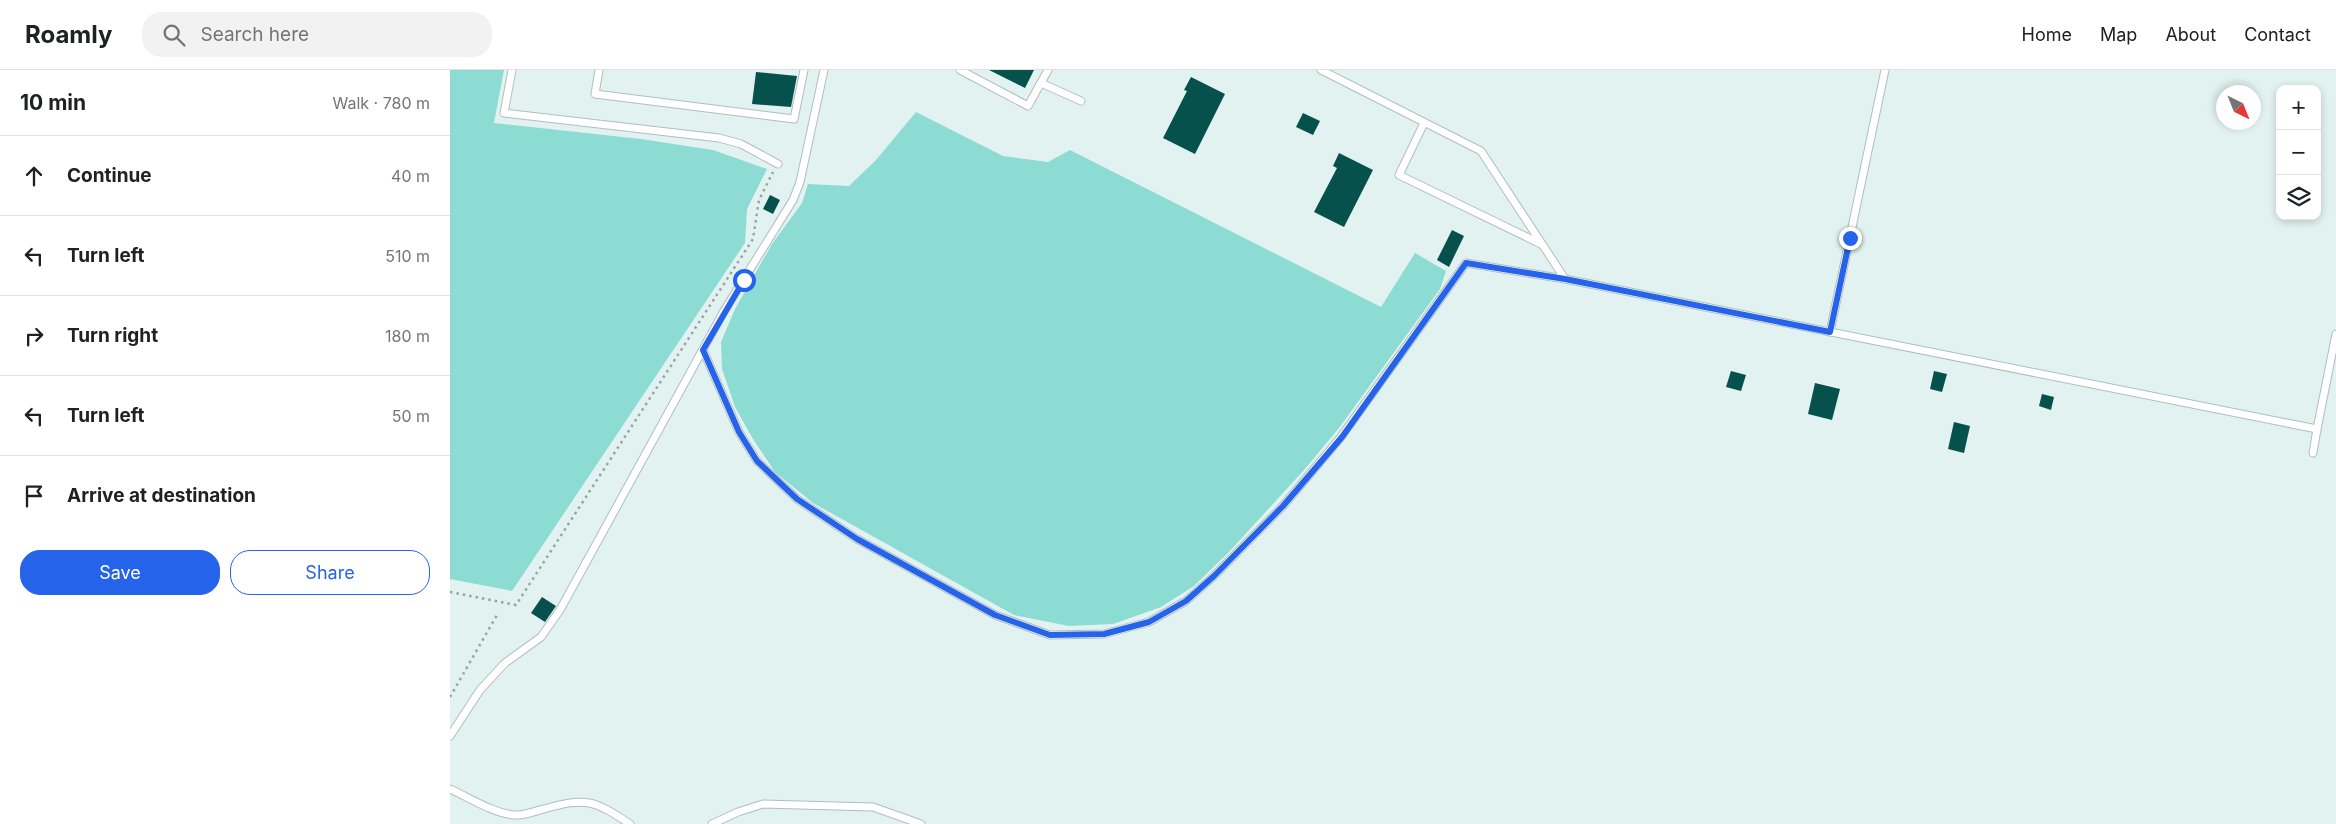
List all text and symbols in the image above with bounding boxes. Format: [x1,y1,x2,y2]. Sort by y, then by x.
search box [142,12,492,57]
text: Roamly [25,20,112,49]
icon: search [160,21,188,49]
text: Search here [200,23,309,46]
text: Home [2022,24,2072,45]
text: Map [2100,24,2137,45]
text: About [2165,24,2216,45]
text: Contact [2244,24,2311,45]
north arrow [2216,85,2261,130]
map controls [2276,85,2321,220]
button: + [2276,85,2321,130]
text: 10 min [20,90,86,115]
text: Walk · 780 m [332,93,430,113]
button: − [2276,130,2321,175]
icon: ahead [20,162,48,190]
text: Continue [67,164,152,187]
text: 40 m [391,166,430,186]
button: layers [2276,175,2321,220]
route end [1839,227,1862,250]
icon: left [20,242,48,270]
text: Turn left [67,244,145,267]
text: 510 m [385,246,430,266]
route start [733,269,756,292]
icon: right [20,322,48,350]
text: Turn right [67,324,158,347]
text: 180 m [385,326,430,346]
icon: left [20,402,48,430]
text: Turn left [67,404,145,427]
text: 50 m [392,406,430,426]
icon: arrive [20,482,48,510]
text: Arrive at destination [67,484,256,507]
button: Save [20,550,220,595]
button: Share [230,550,430,595]

